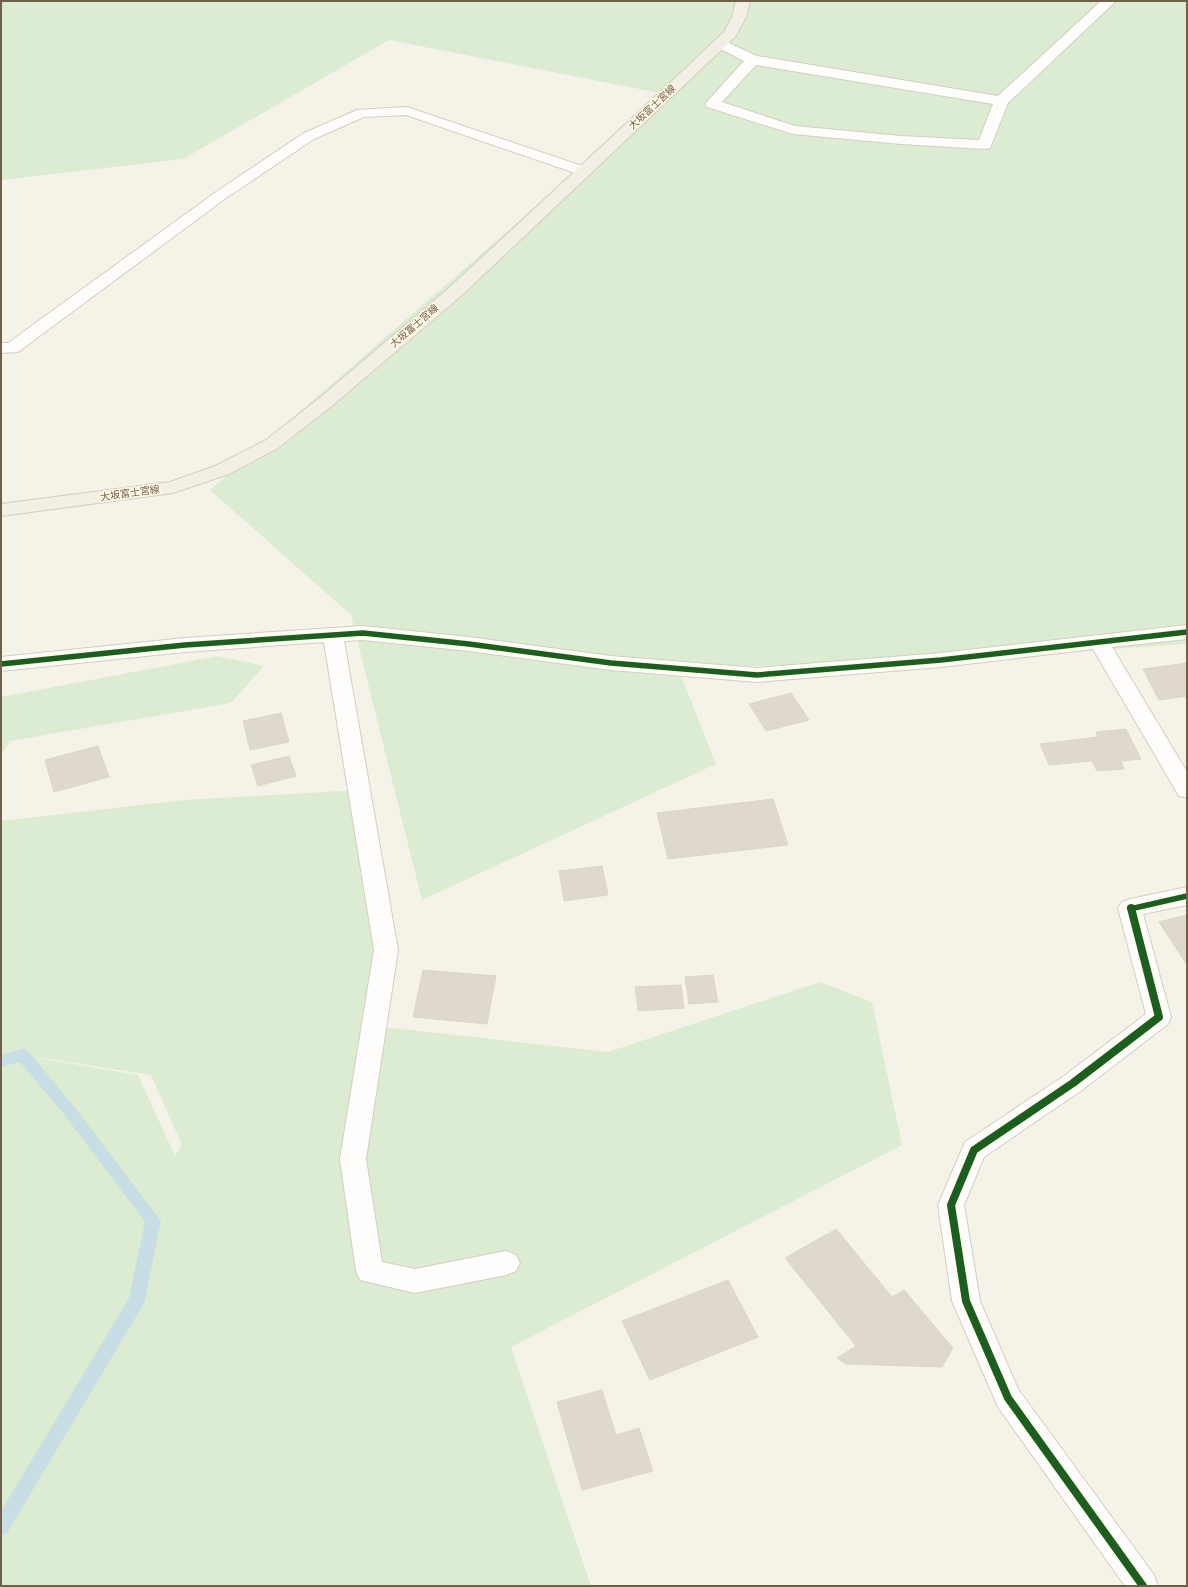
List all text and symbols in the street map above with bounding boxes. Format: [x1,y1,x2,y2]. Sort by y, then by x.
street label: 大坂富士宮線 [626,83,678,131]
street label: 大坂富士宮線 [388,302,440,350]
street label: 大坂富士宮線 [100,483,160,503]

